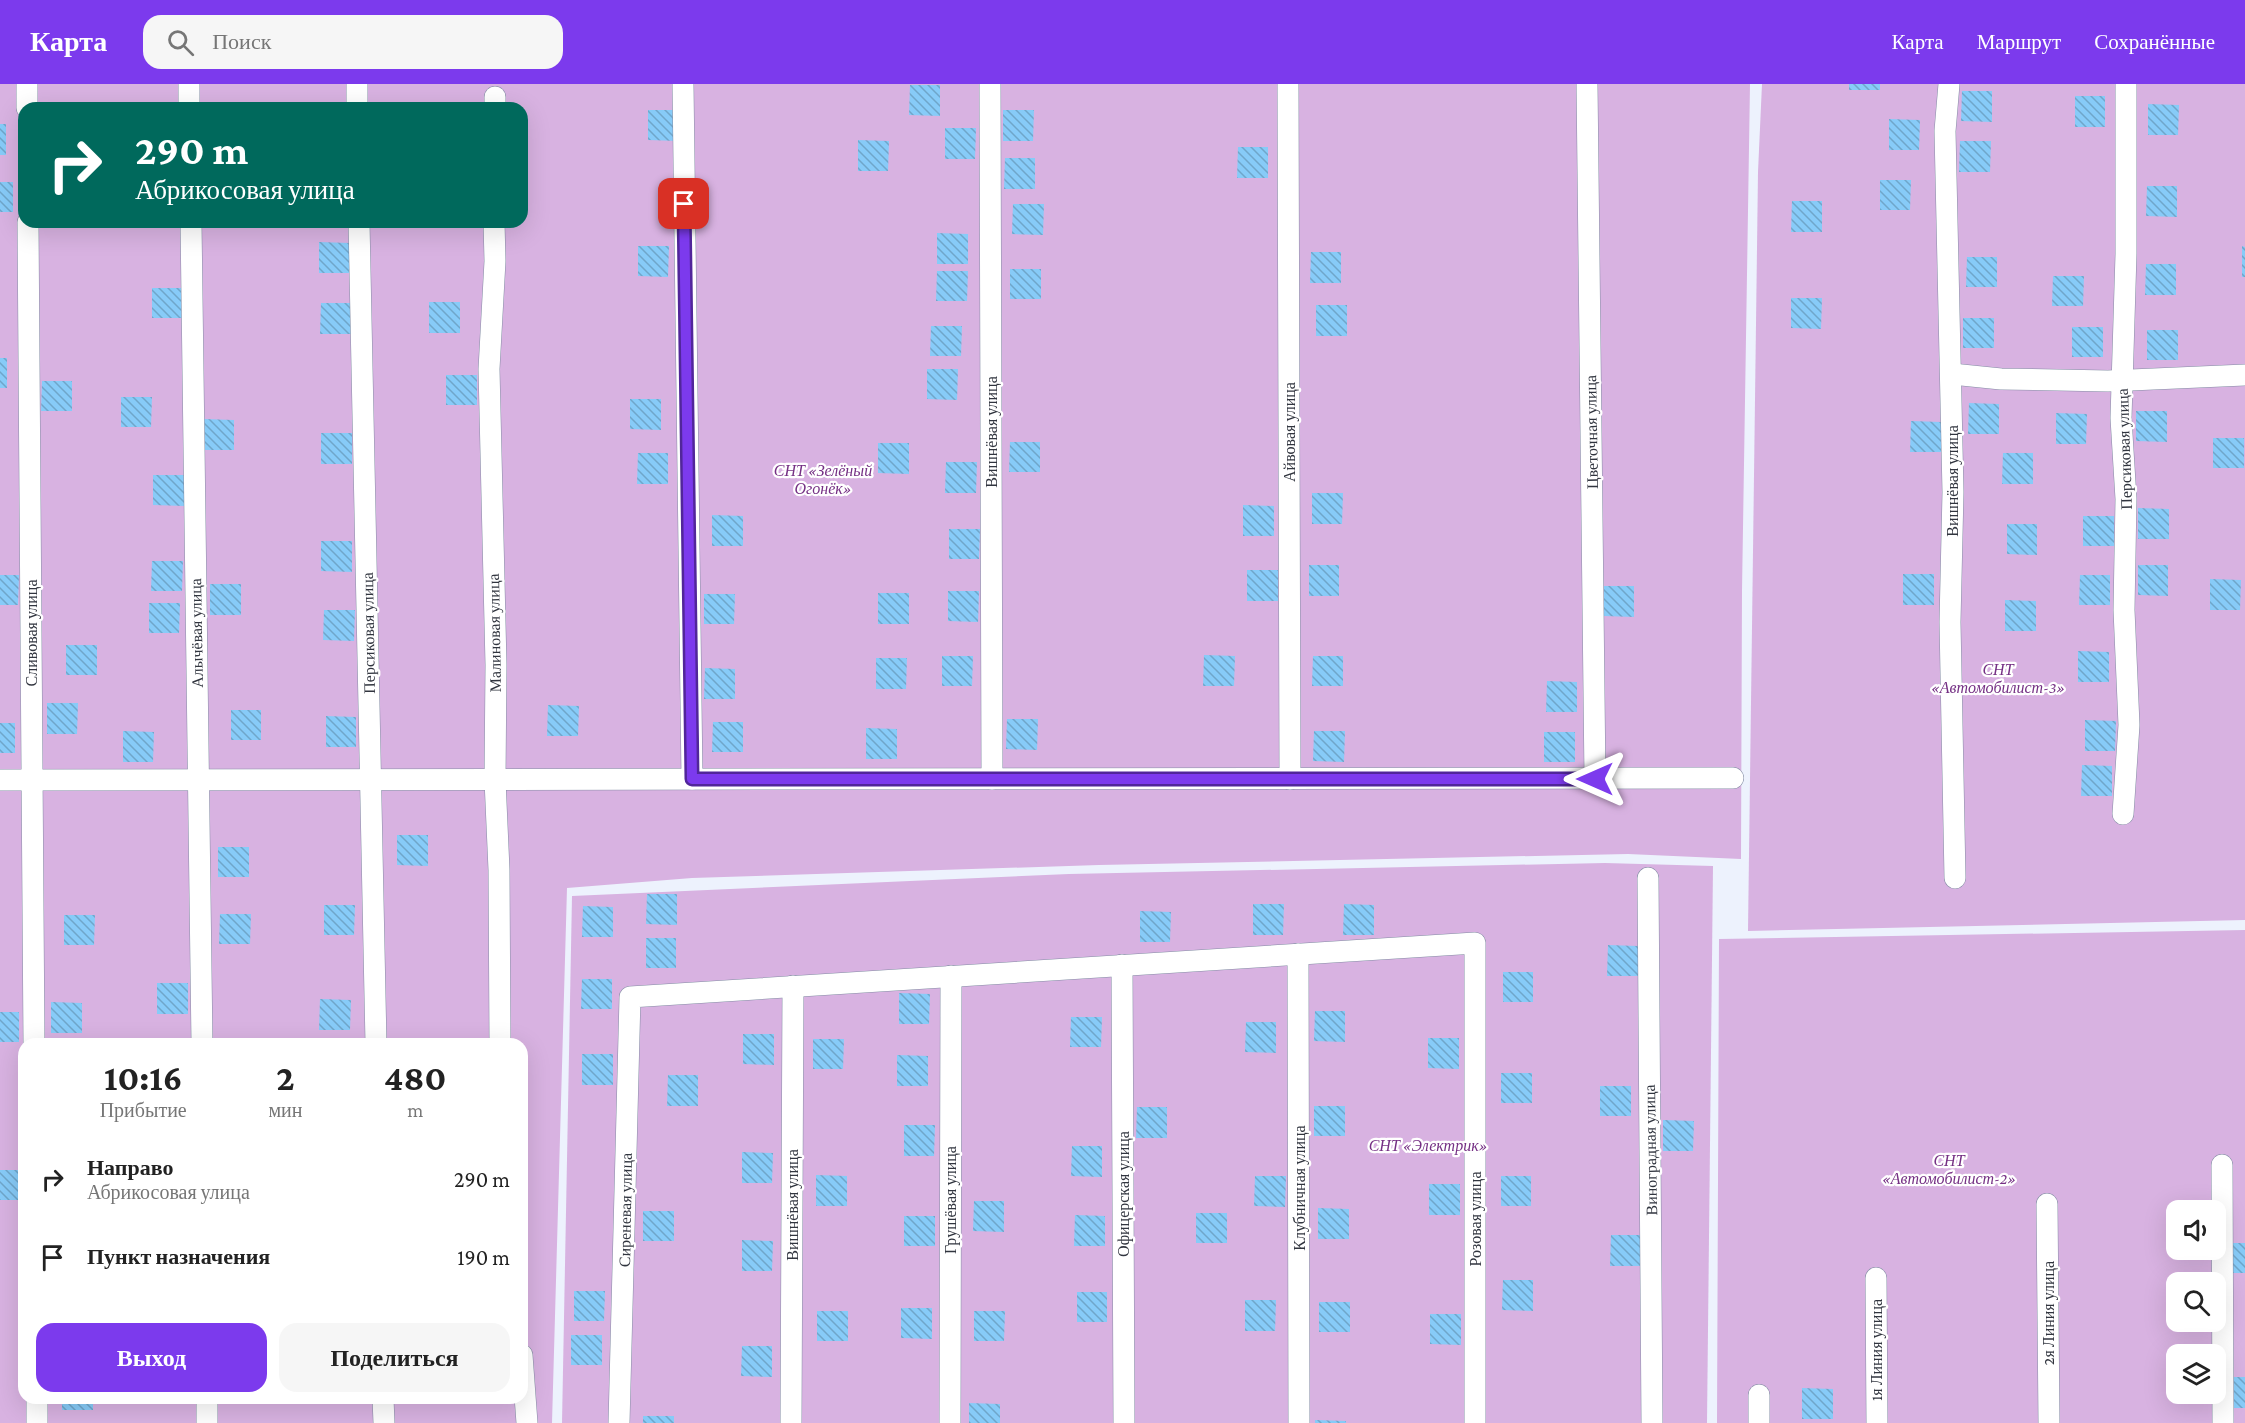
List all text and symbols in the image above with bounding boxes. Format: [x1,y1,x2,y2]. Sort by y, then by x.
search box [143,15,563,69]
text: Карта [30,26,107,57]
icon: search [164,26,197,59]
text: Поиск [212,29,271,54]
text: Карта [1892,30,1944,54]
text: Маршрут [1977,30,2061,54]
text: Сохранённые [2094,30,2215,54]
icon: right [36,126,114,204]
text: 290 m [135,126,248,173]
text: Абрикосовая улица [135,175,355,205]
pin [658,178,709,229]
icon: arrive [667,187,700,220]
street label: Цветочная улица [1582,375,1602,489]
street label: Вишнёвая улица [983,376,1001,488]
street label: Айвовая улица [1281,382,1299,482]
street label: Персиковая улица [2114,388,2136,510]
street label: Вишнёвая улица [1944,425,1962,537]
park label: СНТ «Зелёный Огонёк» [774,462,872,497]
street label: Персиковая улица [359,572,379,694]
street label: Малиновая улица [485,573,505,693]
street label: Алычёвая улица [187,578,207,688]
street label: Сливовая улица [23,580,41,686]
park label: СНТ «Автомобилист-3» [1931,661,2065,696]
position arrow [1563,747,1627,811]
text: 10:16 [104,1058,182,1098]
text: 2 [276,1058,295,1098]
text: 480 [384,1058,446,1098]
street label: Виноградная улица [1641,1084,1661,1216]
text: Прибытие [100,1099,187,1121]
text: мин [268,1099,302,1121]
text: m [407,1099,423,1121]
street label: Клубничная улица [1291,1125,1309,1251]
street label: Офицерская улица [1115,1131,1133,1257]
park label: СНТ «Электрик» [1369,1137,1487,1155]
street label: Грушёвая улица [942,1146,960,1254]
street label: Вишнёвая улица [784,1149,802,1261]
park label: СНТ «Автомобилист-2» [1882,1152,2016,1187]
street label: Сиреневая улица [616,1153,636,1267]
text: Направо [87,1155,173,1180]
icon: right [36,1163,69,1196]
text: 290 m [454,1167,510,1192]
street label: Розовая улица [1467,1171,1485,1267]
text: Абрикосовая улица [87,1181,250,1203]
map controls [2166,1200,2226,1404]
button: sound [2166,1200,2226,1260]
icon: arrive [36,1241,69,1274]
text: Пункт назначения [87,1244,270,1269]
text: 190 m [457,1245,510,1270]
street label: 2я Линия улица [2040,1261,2058,1365]
button: search [2166,1272,2226,1332]
street label: 1я Линия улица [1868,1299,1886,1401]
button: Выход [36,1323,267,1392]
button: Поделиться [279,1323,510,1392]
button: layers [2166,1344,2226,1404]

